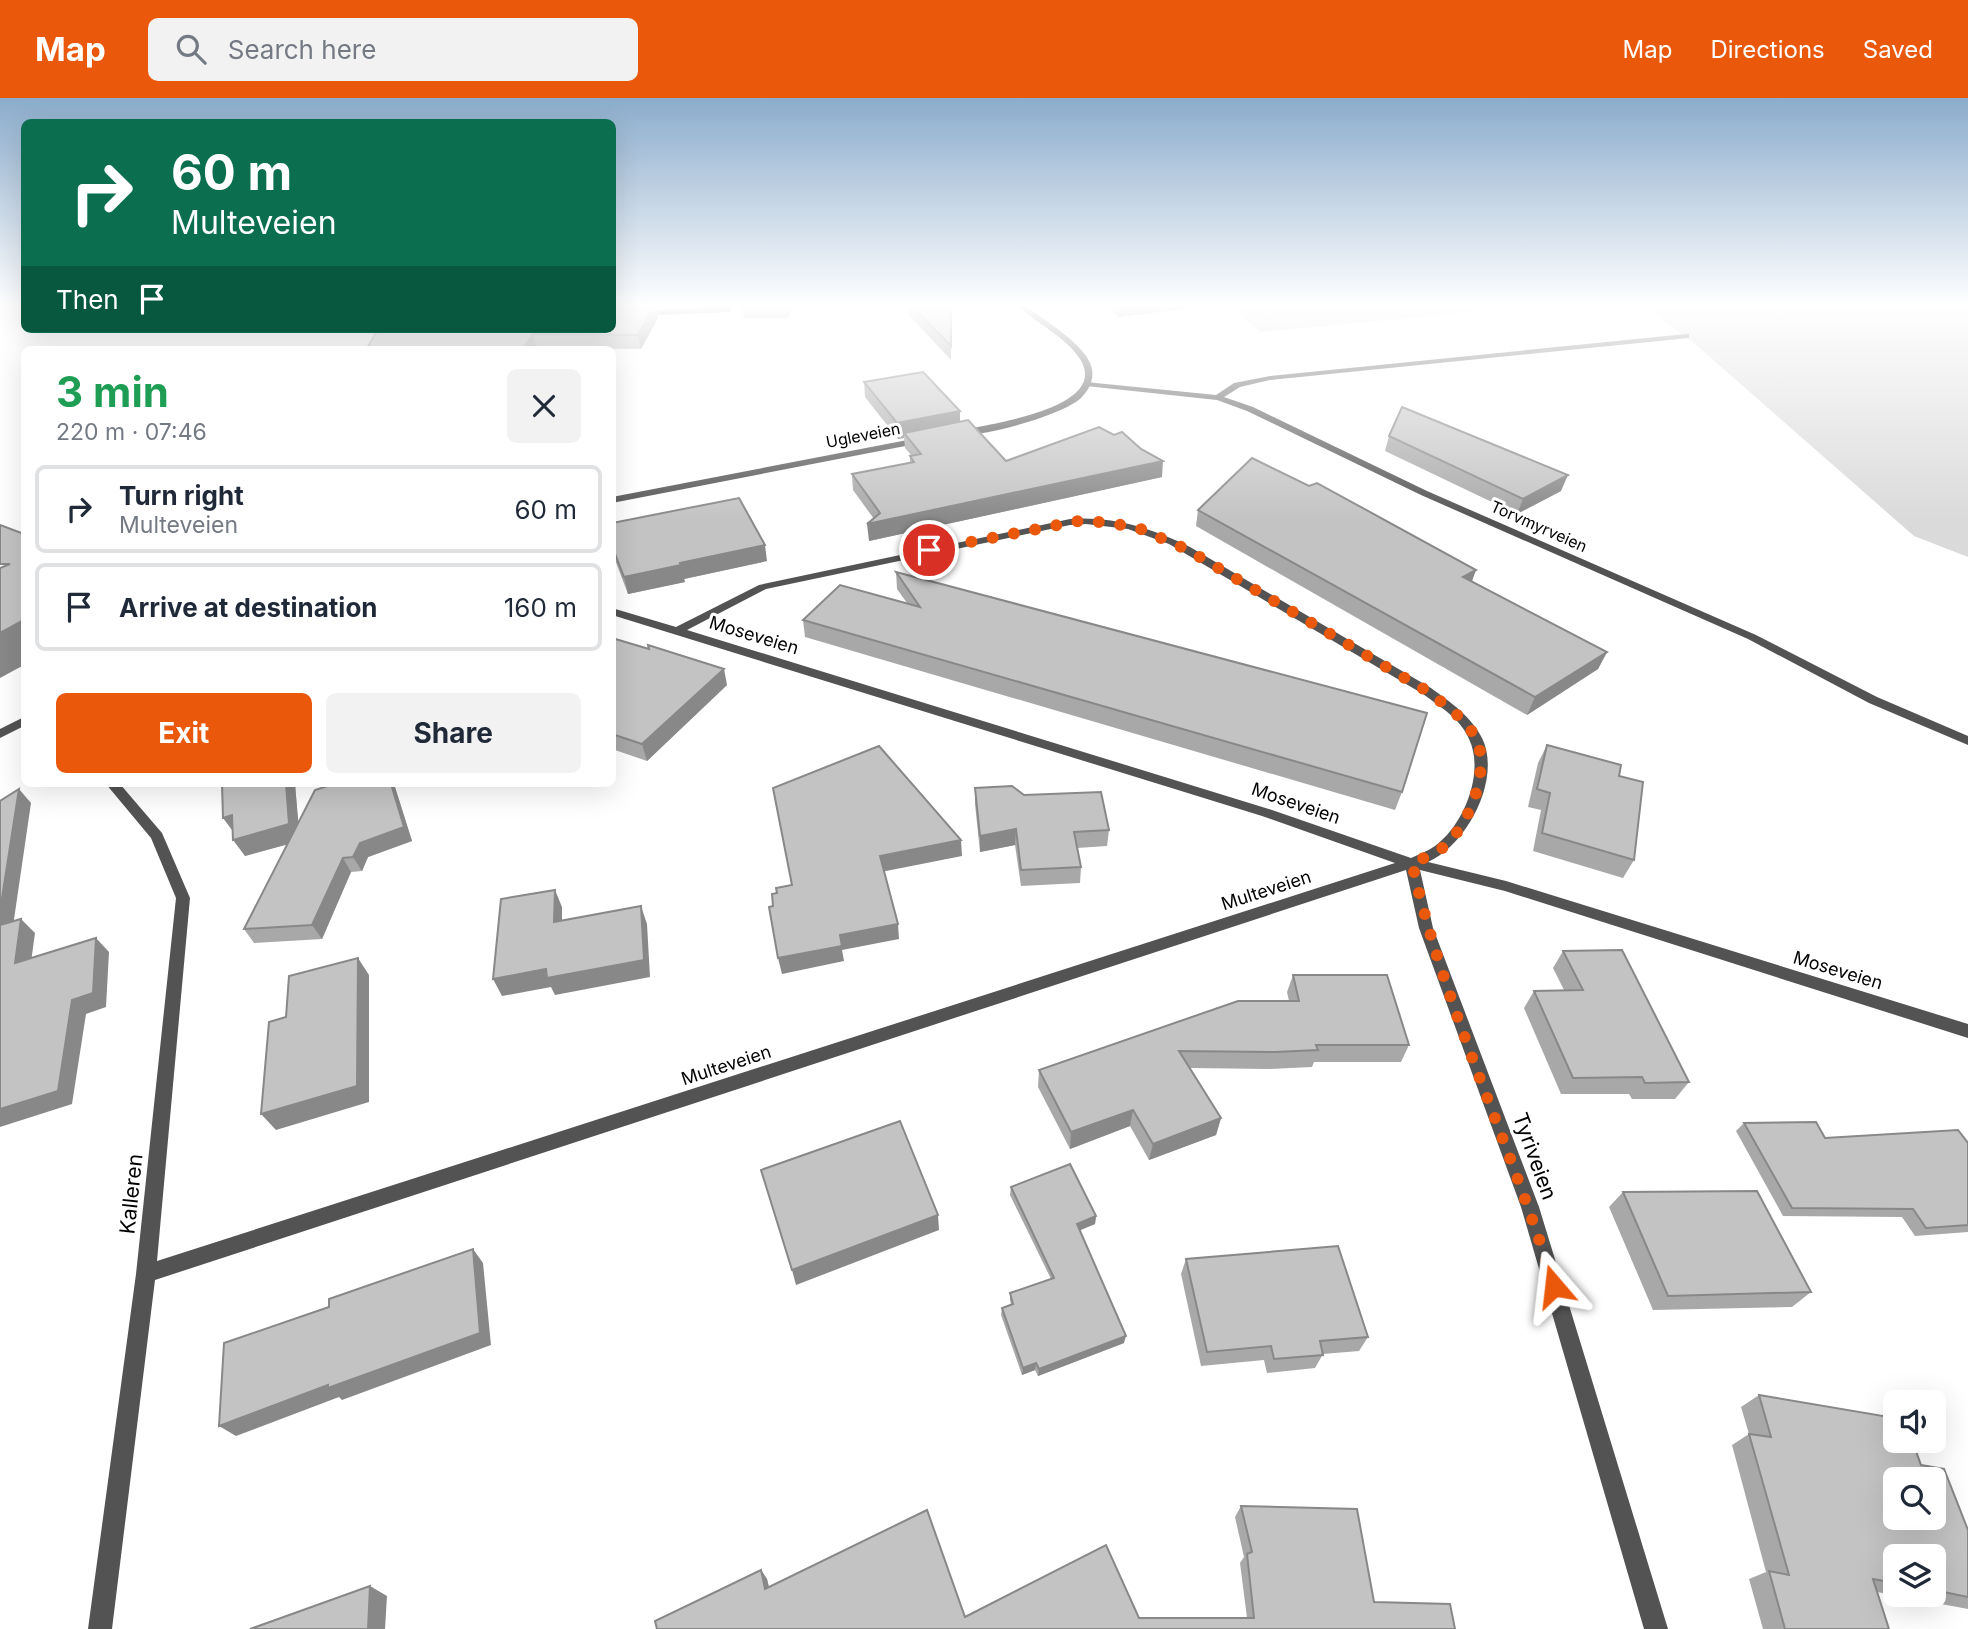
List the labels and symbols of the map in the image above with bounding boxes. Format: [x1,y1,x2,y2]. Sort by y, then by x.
street label: Ugleveien [824,418,902,452]
street label: Torvmyrveien [1488,496,1590,556]
pin [899,520,959,580]
street label: Moseveien [707,611,801,659]
street label: Moseveien [1249,778,1343,828]
street label: Multeveien [1218,866,1314,914]
street label: Moseveien [1791,946,1885,994]
street label: Multeveien [678,1041,774,1089]
street label: Tyriveien [1508,1109,1562,1203]
street label: Kalleren [114,1153,148,1235]
position arrow [1517,1249,1591,1323]

